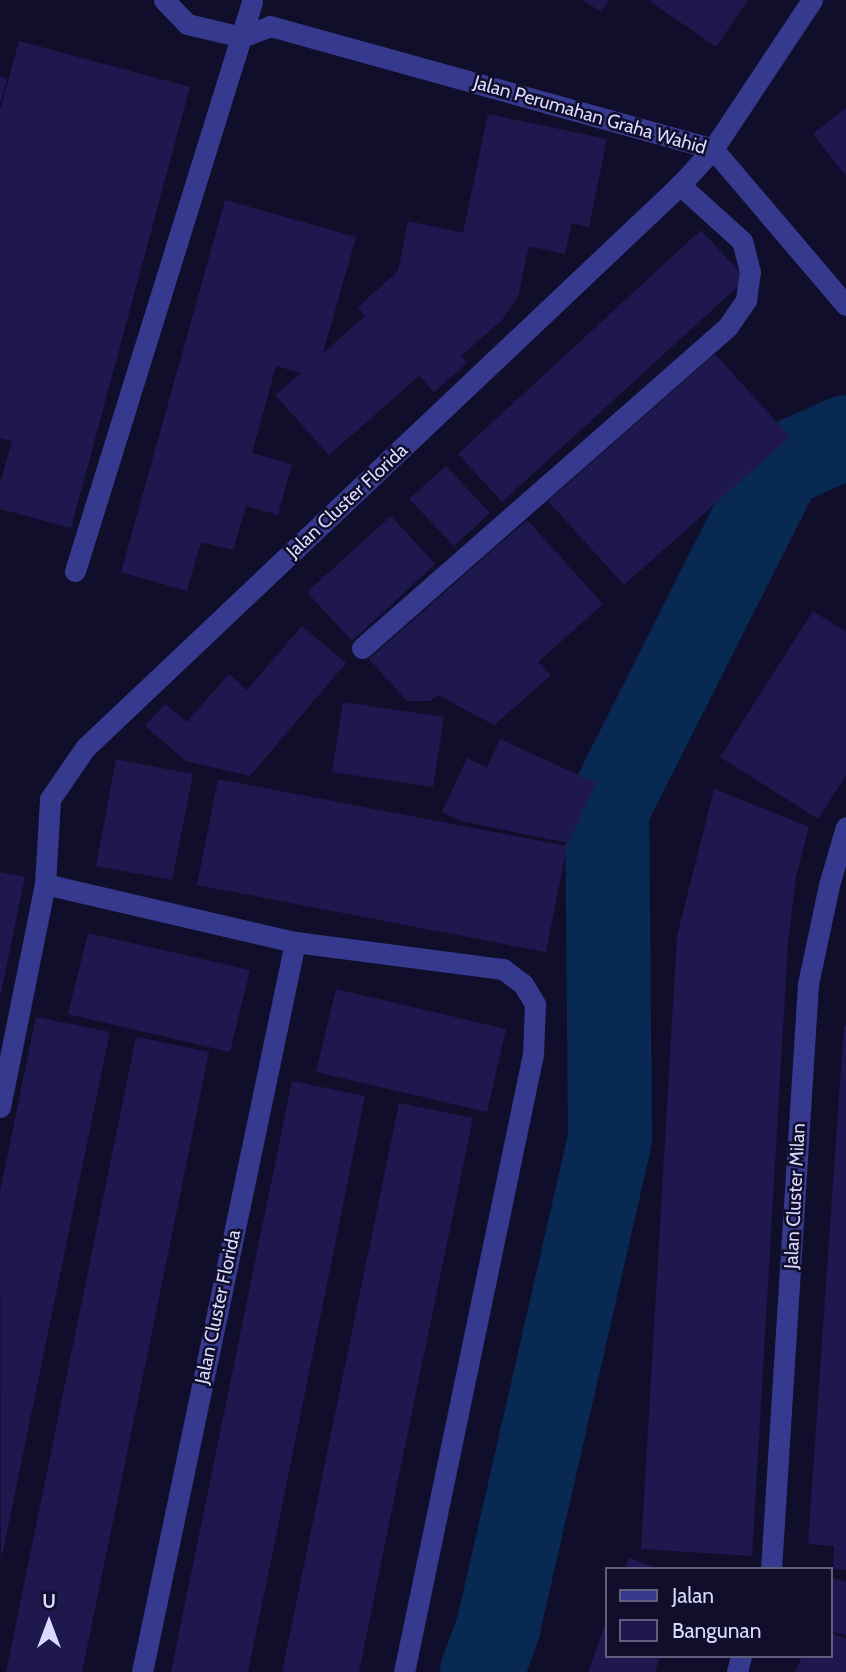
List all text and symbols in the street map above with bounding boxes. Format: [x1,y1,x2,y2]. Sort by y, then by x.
street label: Jalan Perumahan Graha Wahid [471,71,709,159]
street label: Jalan Cluster Florida [282,439,412,563]
street label: Jalan Cluster Milan [780,1122,810,1270]
street label: Jalan Cluster Florida [191,1228,245,1386]
legend [604,1567,832,1658]
text: Jalan [672,1583,714,1608]
north arrow [14,1588,84,1658]
text: U [42,1590,56,1613]
text: Bangunan [672,1618,761,1643]

